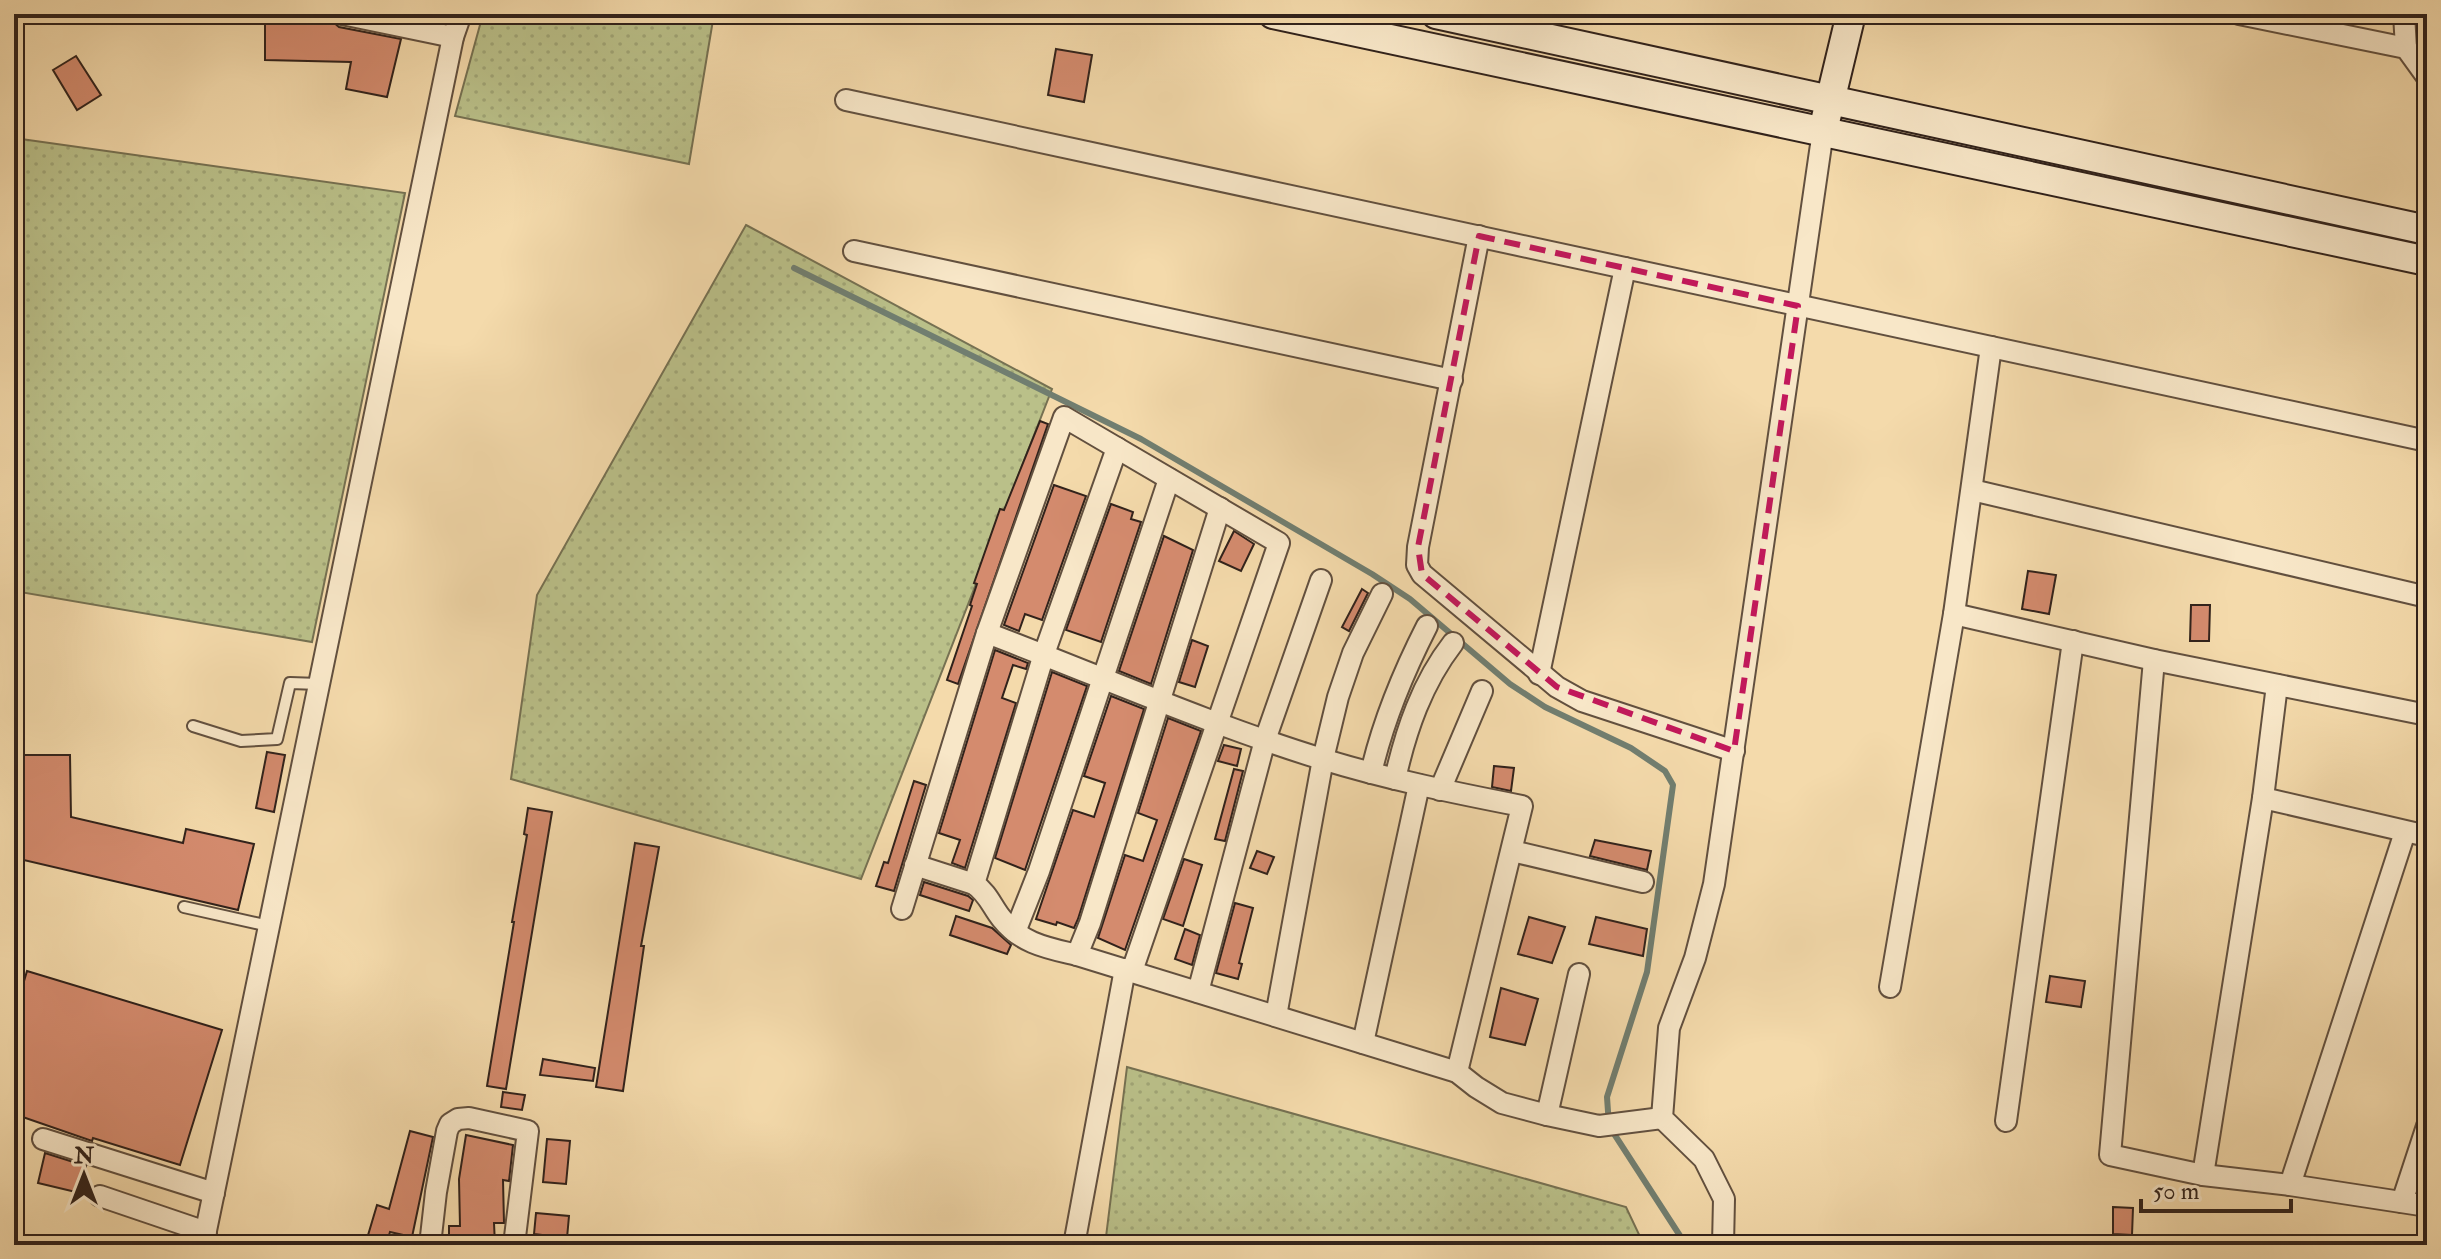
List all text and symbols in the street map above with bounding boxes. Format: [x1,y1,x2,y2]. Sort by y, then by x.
north arrow [44,1135,124,1215]
text: N [73,1142,94,1170]
scale bar [2141,1163,2291,1213]
text: 50 m [2153,1176,2200,1207]

